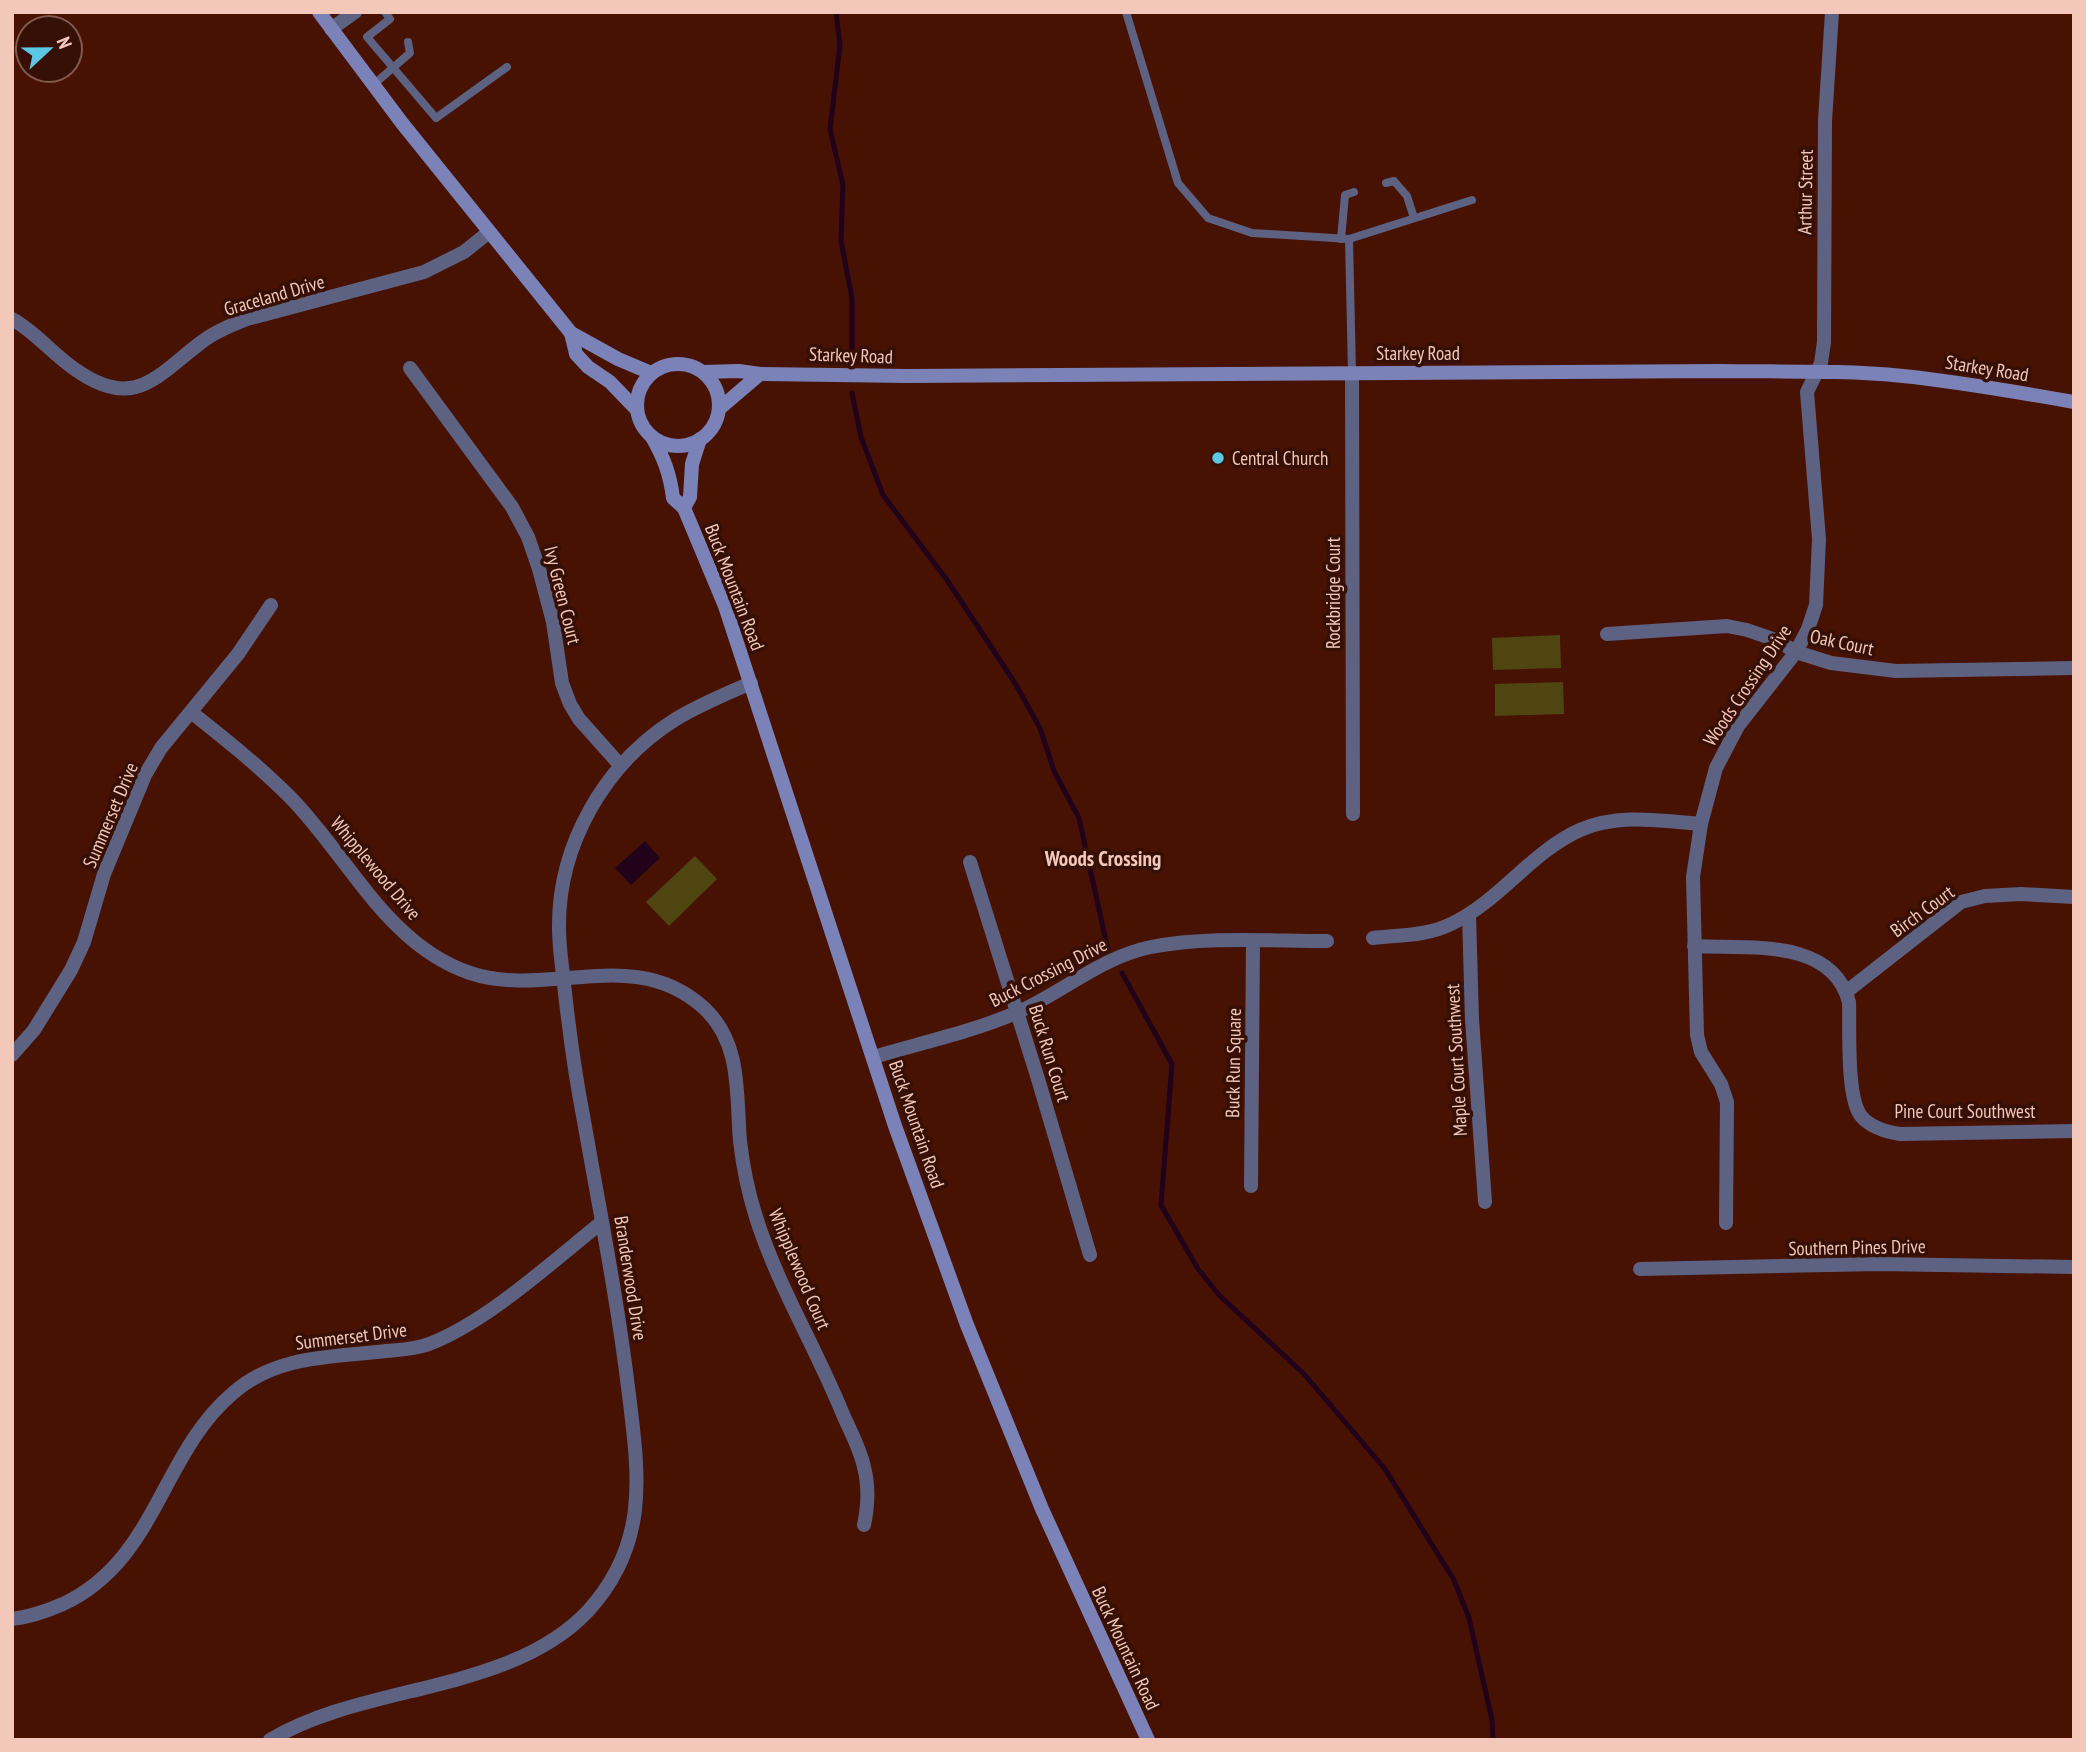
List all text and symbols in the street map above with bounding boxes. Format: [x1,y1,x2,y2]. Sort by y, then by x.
north arrow [14,14,84,84]
text: N [52,33,78,52]
street label: Arthur Street [1792,149,1818,235]
street label: Graceland Drive [221,269,327,321]
street label: Starkey Road [1376,341,1460,365]
street label: Starkey Road [809,342,893,368]
street label: Starkey Road [1944,350,2030,386]
place label: Central Church [1232,446,1328,470]
marker: Central Church [1210,450,1226,466]
street label: Buck Mountain Road [700,520,770,654]
street label: Rockbridge Court [1321,536,1345,649]
street label: Ivy Green Court [539,543,587,647]
street label: Woods Crossing Drive [1698,620,1796,750]
street label: Oak Court [1808,624,1877,661]
street label: Summerset Drive [77,759,143,871]
street label: Whipplewood Drive [326,811,426,925]
district label: Woods Crossing [1044,845,1161,872]
street label: Birch Court [1885,879,1959,942]
street label: Buck Crossing Drive [985,932,1111,1012]
street label: Maple Court Southwest [1440,982,1472,1137]
street label: Buck Run Court [1024,1002,1076,1105]
street label: Buck Run Square [1220,1008,1246,1118]
street label: Buck Mountain Road [884,1057,950,1191]
street label: Pine Court Southwest [1894,1099,2036,1123]
street label: Whipplewood Court [764,1205,837,1334]
street label: Branderwood Drive [609,1214,653,1342]
street label: Southern Pines Drive [1788,1234,1926,1260]
street label: Summerset Drive [294,1317,408,1355]
street label: Buck Mountain Road [1087,1582,1165,1714]

